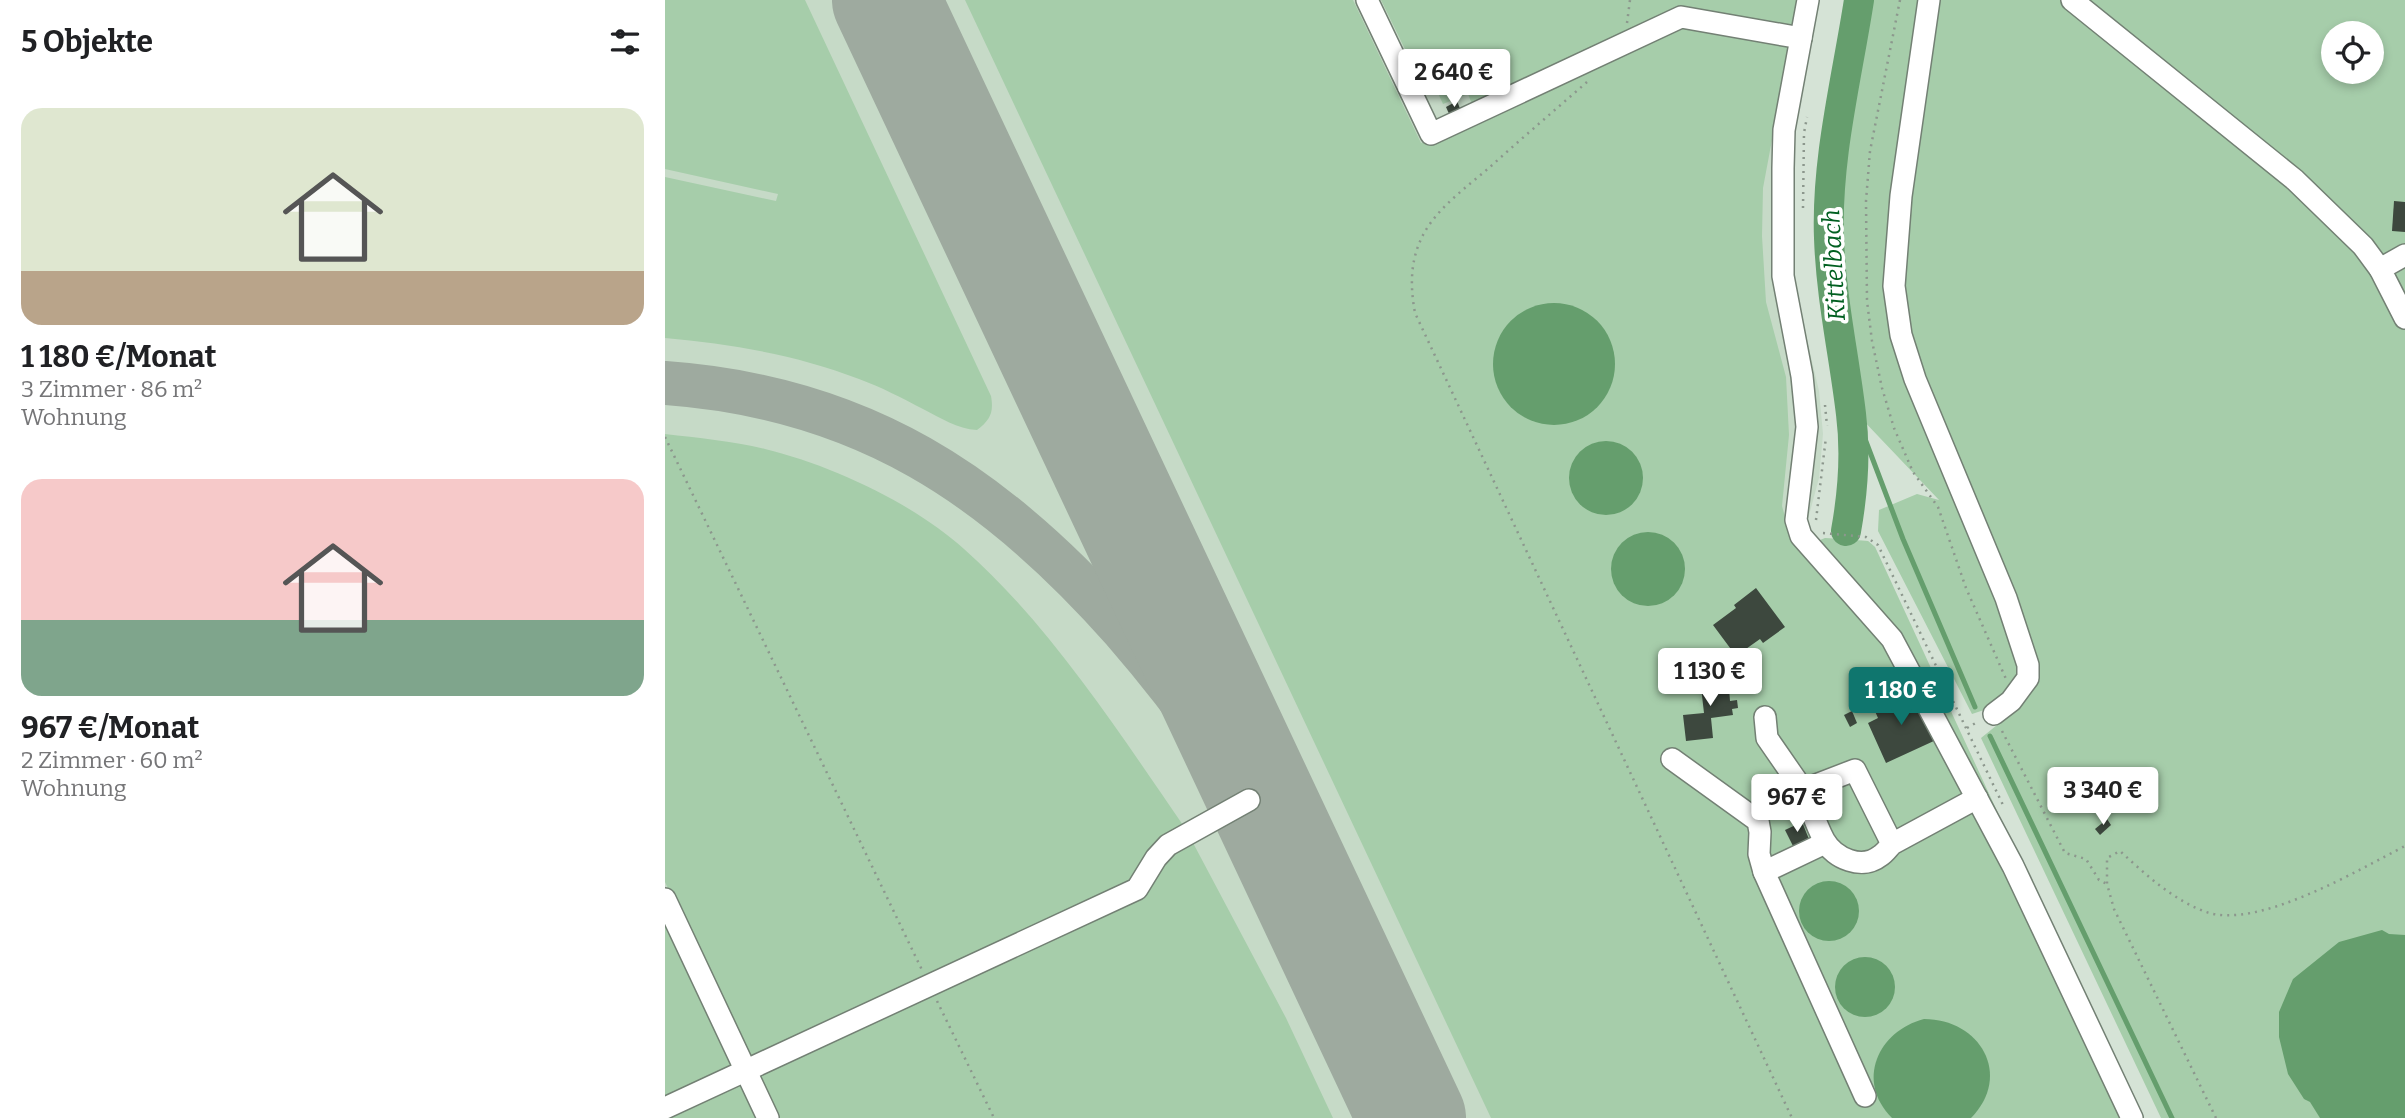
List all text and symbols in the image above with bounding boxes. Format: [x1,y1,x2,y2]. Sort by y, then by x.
map controls [2321,21,2384,84]
button: locate [2321,21,2384,84]
icon: filters [606,23,644,61]
text: 5 Objekte [21,24,153,60]
pin: 2 640 € [1389,50,1519,109]
text: 2 640 € [1414,58,1494,86]
icon: home [270,154,396,280]
water label: Kittelbach [1817,209,1851,321]
text: 1 180 €/Monat [21,339,217,375]
text: 3 Zimmer · 86 m² [21,375,202,403]
text: Wohnung [21,403,127,431]
icon: home [270,525,396,651]
pin: 1 130 € [1645,648,1775,708]
text: 1 130 € [1674,657,1746,685]
pin: 1 180 € [1836,668,1966,727]
text: 1 180 € [1865,676,1937,704]
text: 967 €/Monat [21,710,199,746]
text: 2 Zimmer · 60 m² [21,746,203,774]
pin: 3 340 € [2038,768,2168,827]
text: Wohnung [21,774,127,802]
pin: 967 € [1748,774,1846,834]
text: 3 340 € [2063,776,2143,804]
text: 967 € [1767,783,1827,811]

